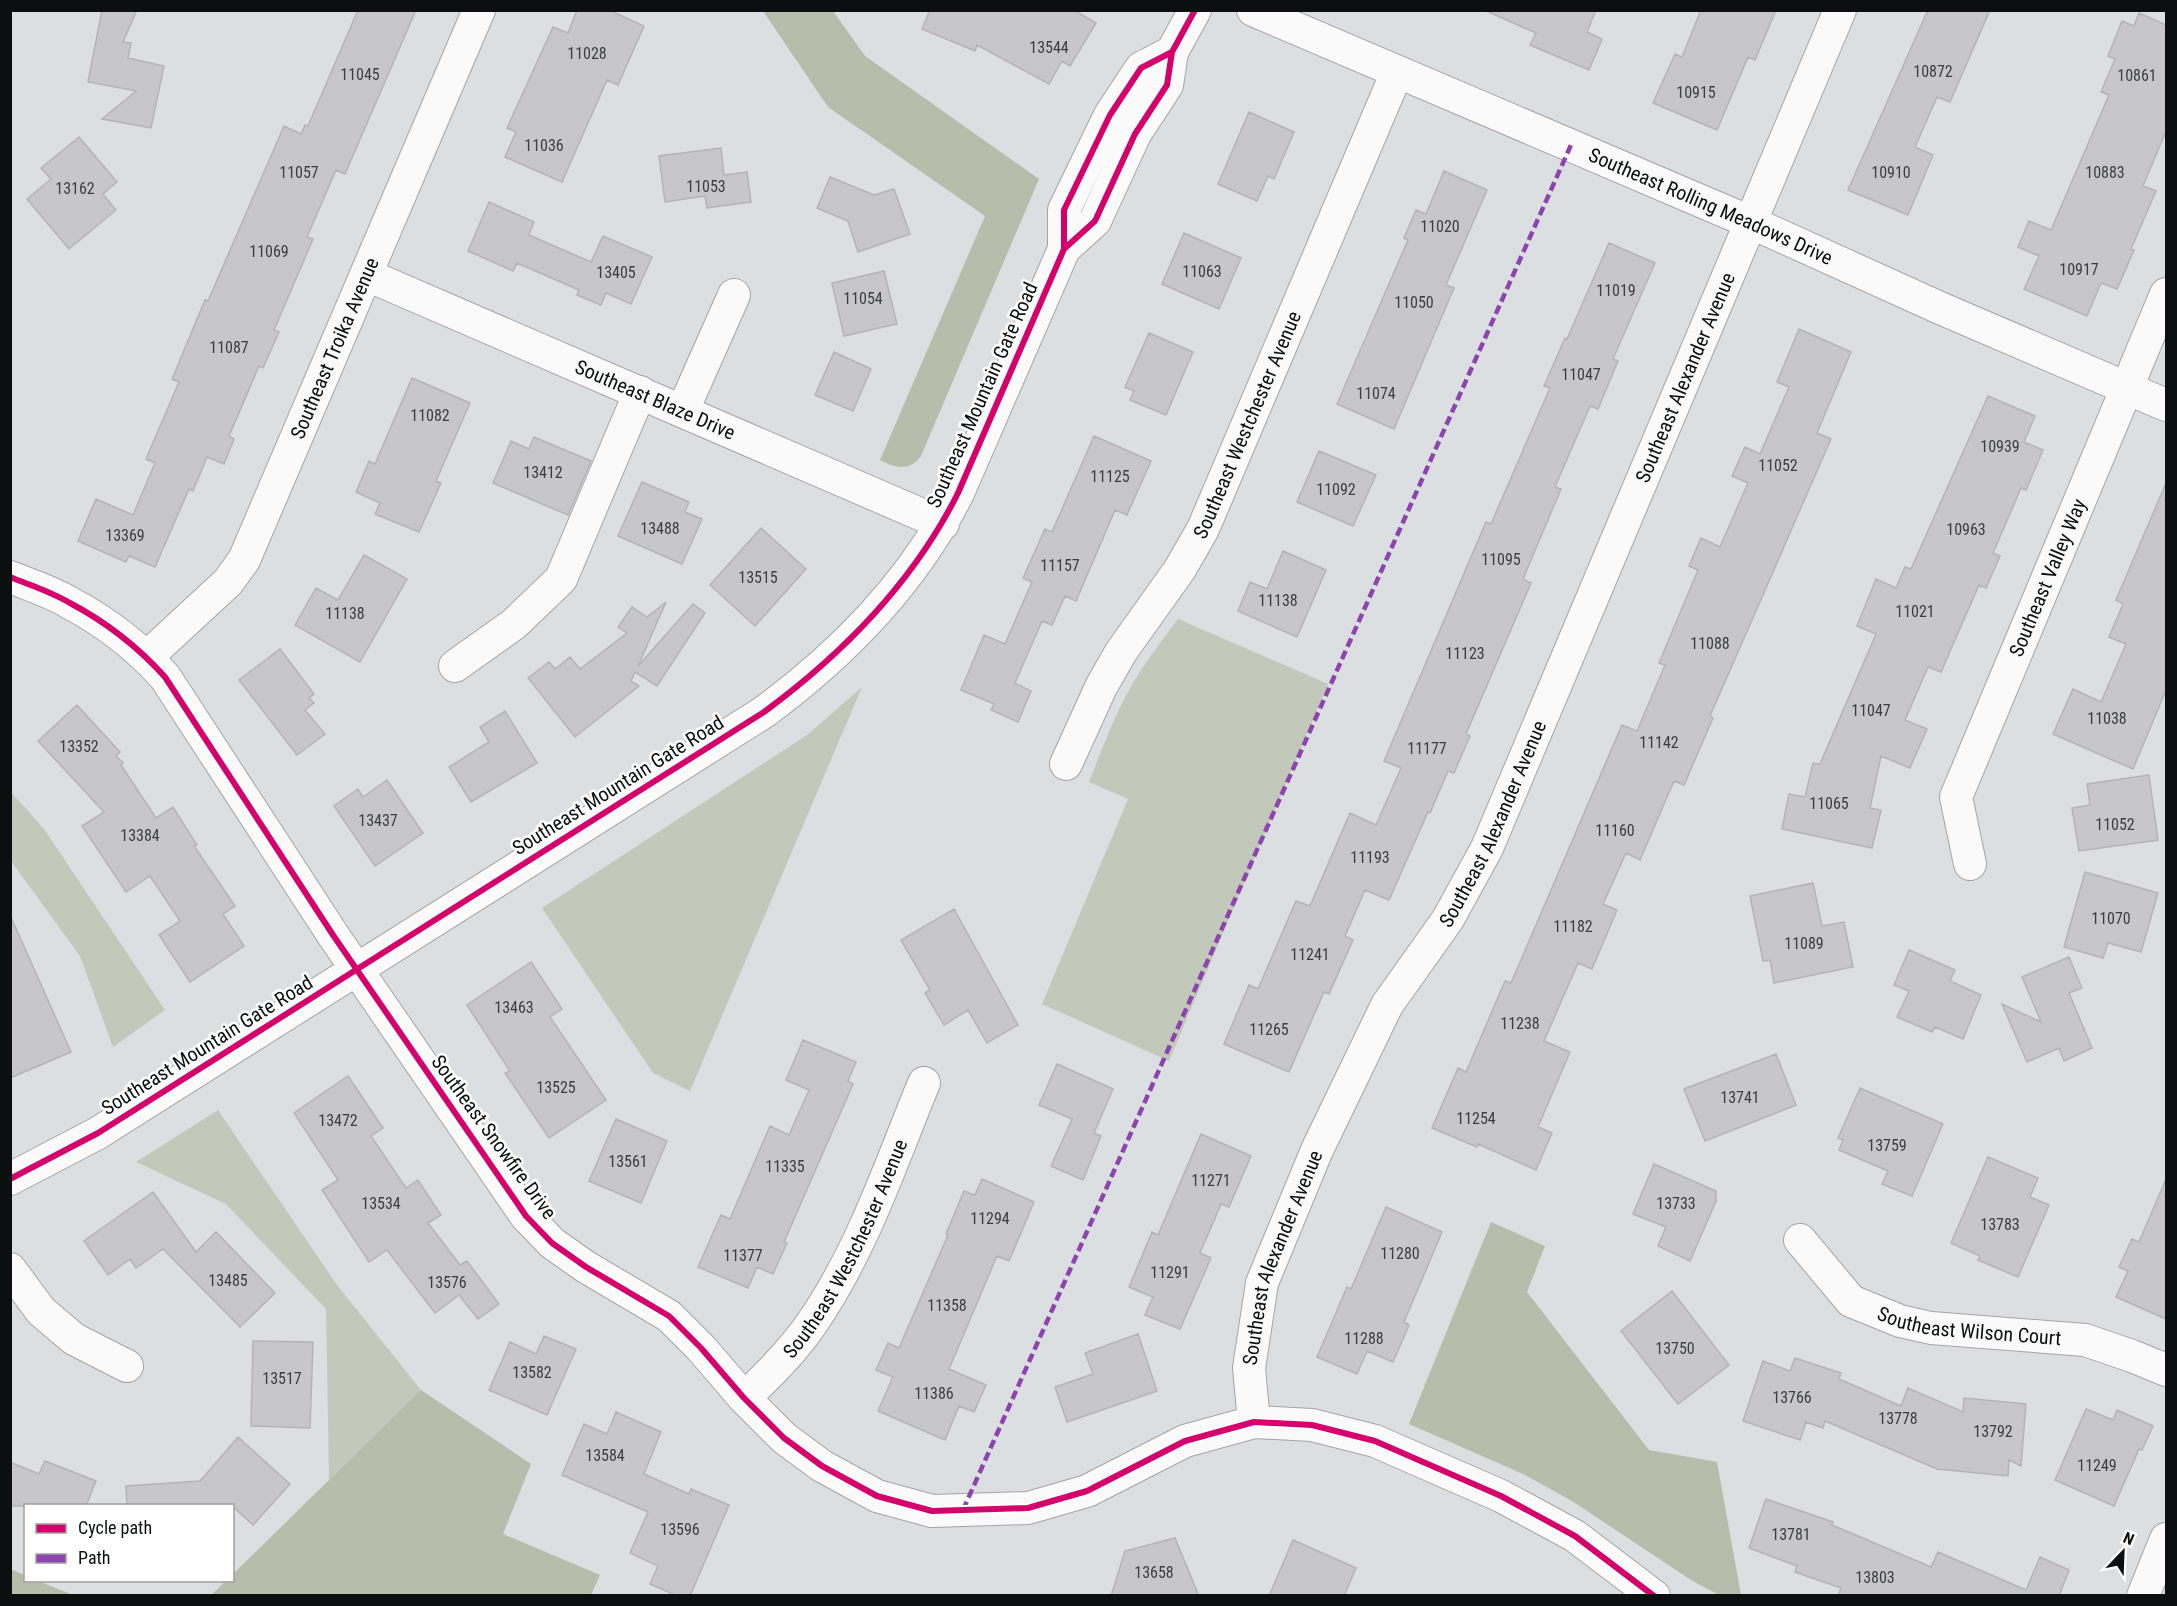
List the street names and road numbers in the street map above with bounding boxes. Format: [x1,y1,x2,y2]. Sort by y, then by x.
street label: Southeast Rolling Meadows Drive [1585,143,1836,270]
street label: Southeast Troika Avenue [285,254,384,442]
street label: Southeast Alexander Avenue [1630,269,1740,486]
street label: Southeast Mountain Gate Road [921,278,1043,512]
street label: Southeast Westchester Avenue [1188,308,1306,543]
street label: Southeast Blaze Drive [572,354,739,445]
street label: Southeast Valley Way [2004,495,2091,660]
street label: Southeast Mountain Gate Road [508,710,728,860]
street label: Southeast Alexander Avenue [1434,717,1551,932]
street label: Southeast Mountain Gate Road [97,970,317,1120]
street label: Southeast Snowfire Drive [426,1050,562,1224]
street label: Southeast Westchester Avenue [778,1136,912,1363]
street label: Southeast Alexander Avenue [1238,1147,1328,1367]
street label: Southeast Wilson Court [1874,1301,2062,1350]

